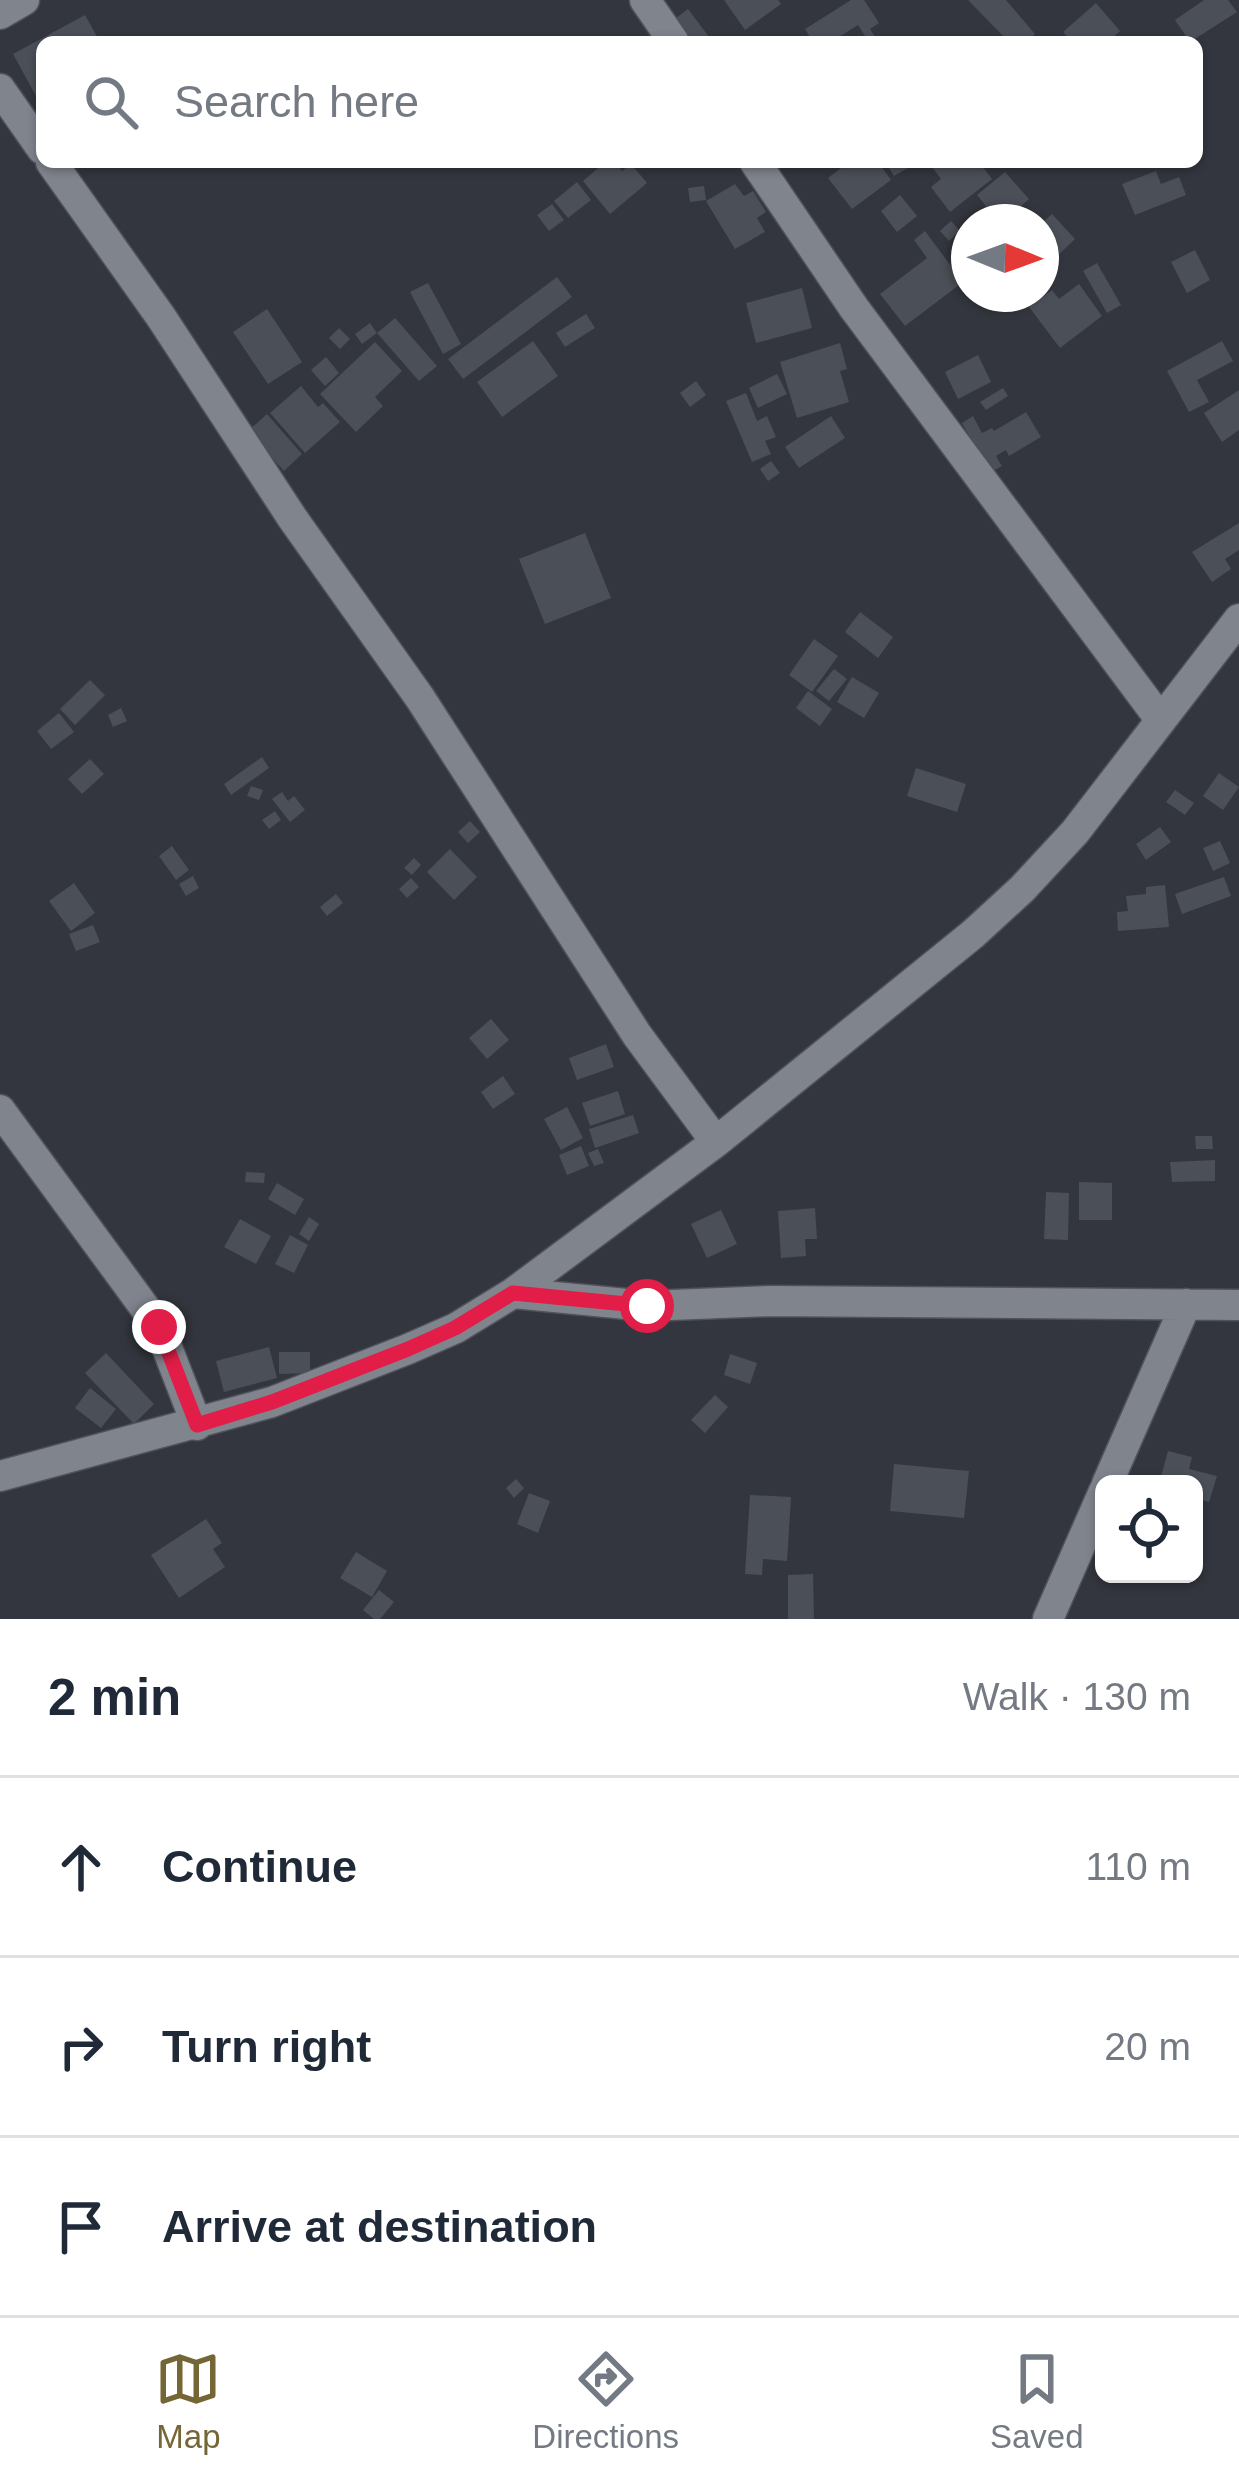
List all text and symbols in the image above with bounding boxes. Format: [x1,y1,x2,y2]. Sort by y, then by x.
search box [36,36,1203,168]
icon: search [78,69,144,135]
text: Search here [174,76,419,127]
north arrow [951,204,1059,312]
route start [620,1279,674,1333]
route end [132,1300,186,1354]
map controls [1095,1475,1203,1583]
button: locate [1095,1475,1203,1583]
text: 2 min [48,1669,181,1726]
text: Walk · 130 m [963,1675,1191,1718]
icon: ahead [48,1834,114,1900]
text: Continue [162,1841,357,1892]
text: 110 m [1086,1845,1191,1888]
icon: right [48,2014,114,2080]
text: Turn right [162,2021,371,2072]
text: 20 m [1104,2025,1191,2068]
icon: arrive [48,2194,114,2260]
text: Arrive at destination [162,2201,597,2252]
tab: Map [155,2346,221,2456]
tab: Directions [532,2346,679,2456]
tab: Saved [990,2346,1084,2456]

